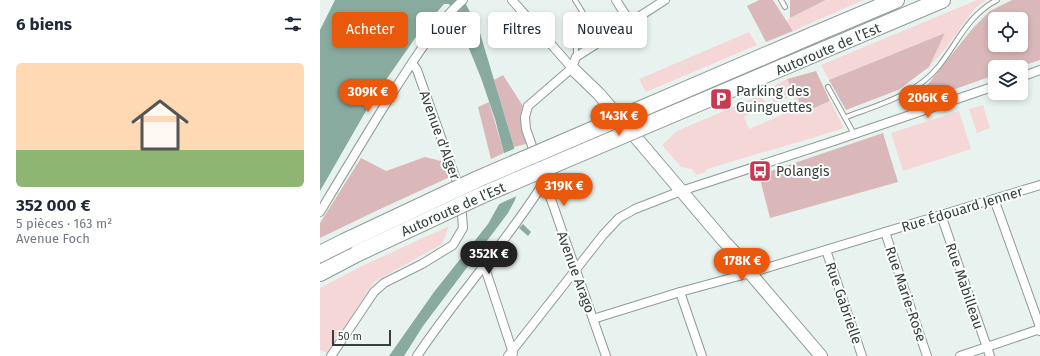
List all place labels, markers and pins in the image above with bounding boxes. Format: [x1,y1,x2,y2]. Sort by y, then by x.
pin: 309K € [335,79,401,113]
place label: Parking des Guinguettes [736,83,813,116]
pin: 206K € [895,85,961,119]
parking icon: Parking des Guinguettes [708,86,734,112]
pin: 143K € [586,103,652,137]
bus stop icon: Polangis [747,158,773,184]
place label: Polangis [776,163,830,180]
pin: 319K € [531,173,597,207]
pin: 352K € [456,241,522,275]
pin: 178K € [709,248,775,282]

